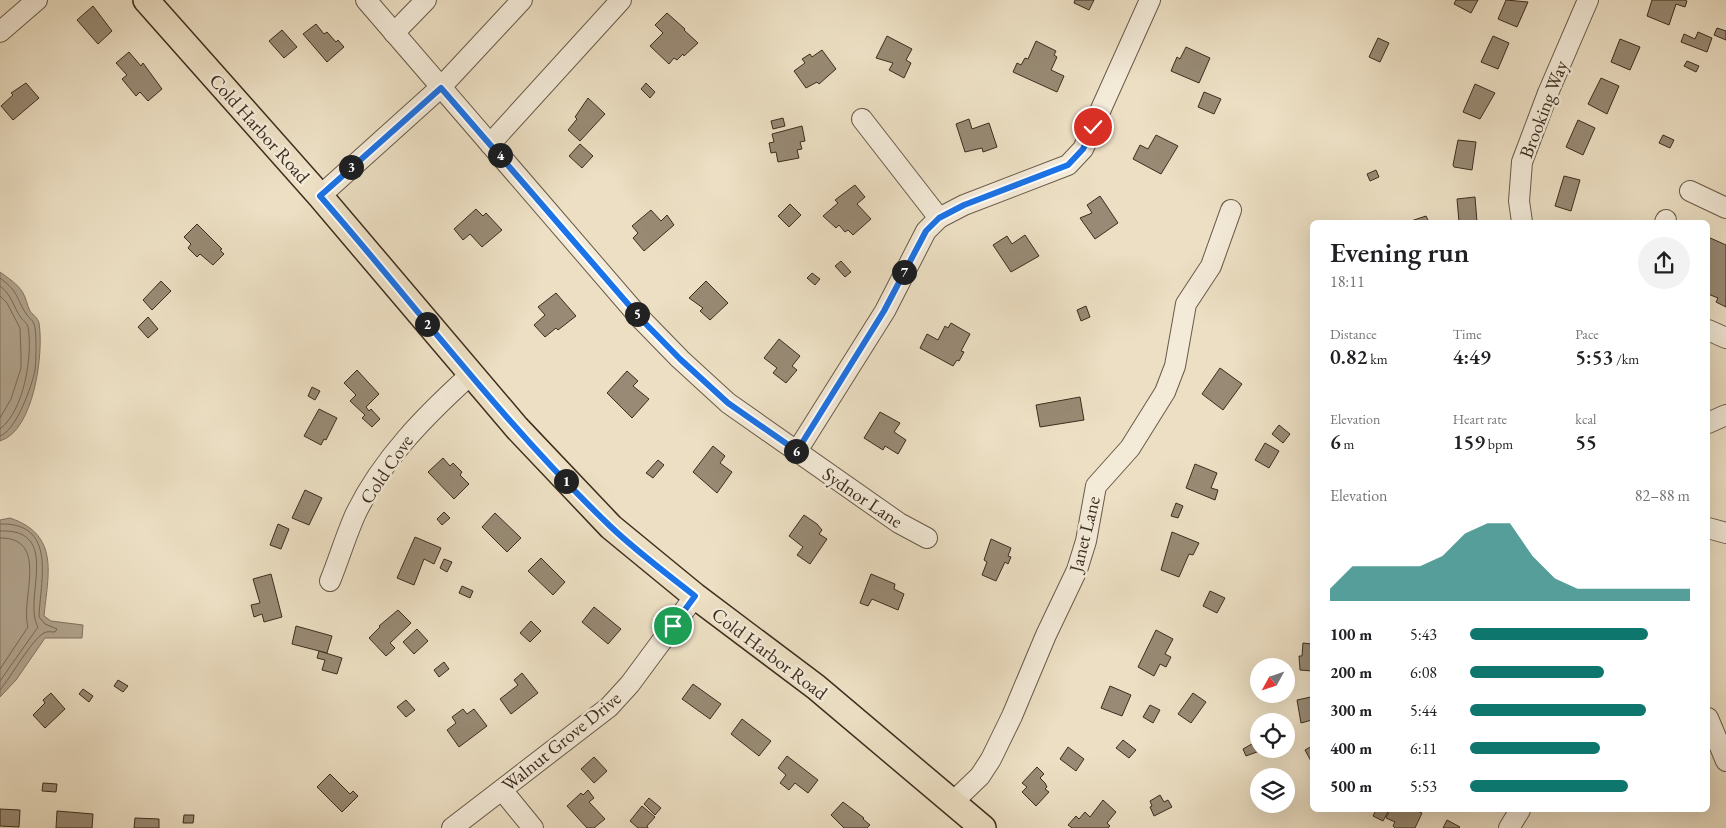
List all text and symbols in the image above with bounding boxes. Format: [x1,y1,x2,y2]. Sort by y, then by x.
street label: Brooking Way [1513,56,1574,162]
street label: Cold Harbor Road [204,68,316,189]
pin [1072,106,1114,148]
icon: check [1079,113,1107,141]
pin: 4 [488,142,512,168]
text: 4 [497,146,504,164]
pin: 3 [338,154,364,180]
text: 3 [348,158,355,176]
text: Evening run [1330,234,1469,270]
button: share [1638,237,1690,289]
pin: 7 [892,260,916,284]
text: 7 [901,263,908,281]
text: 18:11 [1330,271,1365,292]
pin: 5 [624,302,650,326]
text: 5 [634,305,641,323]
pin: 2 [414,312,440,336]
text: 2 [424,315,431,333]
text: Distance [1330,325,1377,343]
text: Time [1453,325,1482,343]
text: Pace [1575,325,1599,343]
text: 0.82 [1330,343,1367,370]
text: 4:49 [1453,343,1491,370]
text: 5:53 [1575,343,1613,370]
text: km [1367,350,1388,368]
text: /km [1613,350,1639,368]
text: Elevation [1330,410,1380,428]
text: Heart rate [1453,410,1507,428]
text: kcal [1575,410,1596,428]
text: 6 [1330,428,1341,455]
text: 159 [1453,428,1485,455]
text: 55 [1575,428,1597,455]
street label: Cold Cove [354,430,419,509]
text: m [1341,435,1354,453]
text: bpm [1485,435,1513,453]
pin: 6 [784,438,808,464]
text: 6 [793,442,800,460]
street label: Sydnor Lane [818,461,908,534]
pin: 1 [554,468,578,494]
text: 1 [563,472,570,490]
text: Elevation [1330,485,1388,506]
text: 82–88 m [1635,485,1690,506]
street label: Janet Lane [1063,494,1106,577]
street label: Cold Harbor Road [707,602,833,705]
pin [652,605,694,647]
icon: arrive [659,612,687,640]
text: 100 m [1330,624,1372,645]
text: 5:43 [1410,624,1437,645]
north arrow [1250,658,1295,702]
map controls [1250,658,1295,813]
text: 200 m [1330,662,1372,683]
text: 6:08 [1410,662,1437,683]
street label: Walnut Grove Drive [497,686,626,797]
text: 300 m [1330,700,1372,721]
text: 5:44 [1410,700,1437,721]
button: locate [1250,713,1295,758]
text: 400 m [1330,738,1372,759]
text: 6:11 [1410,738,1437,759]
button: layers [1250,768,1295,813]
text: 500 m [1330,776,1372,797]
text: 5:53 [1410,776,1437,797]

